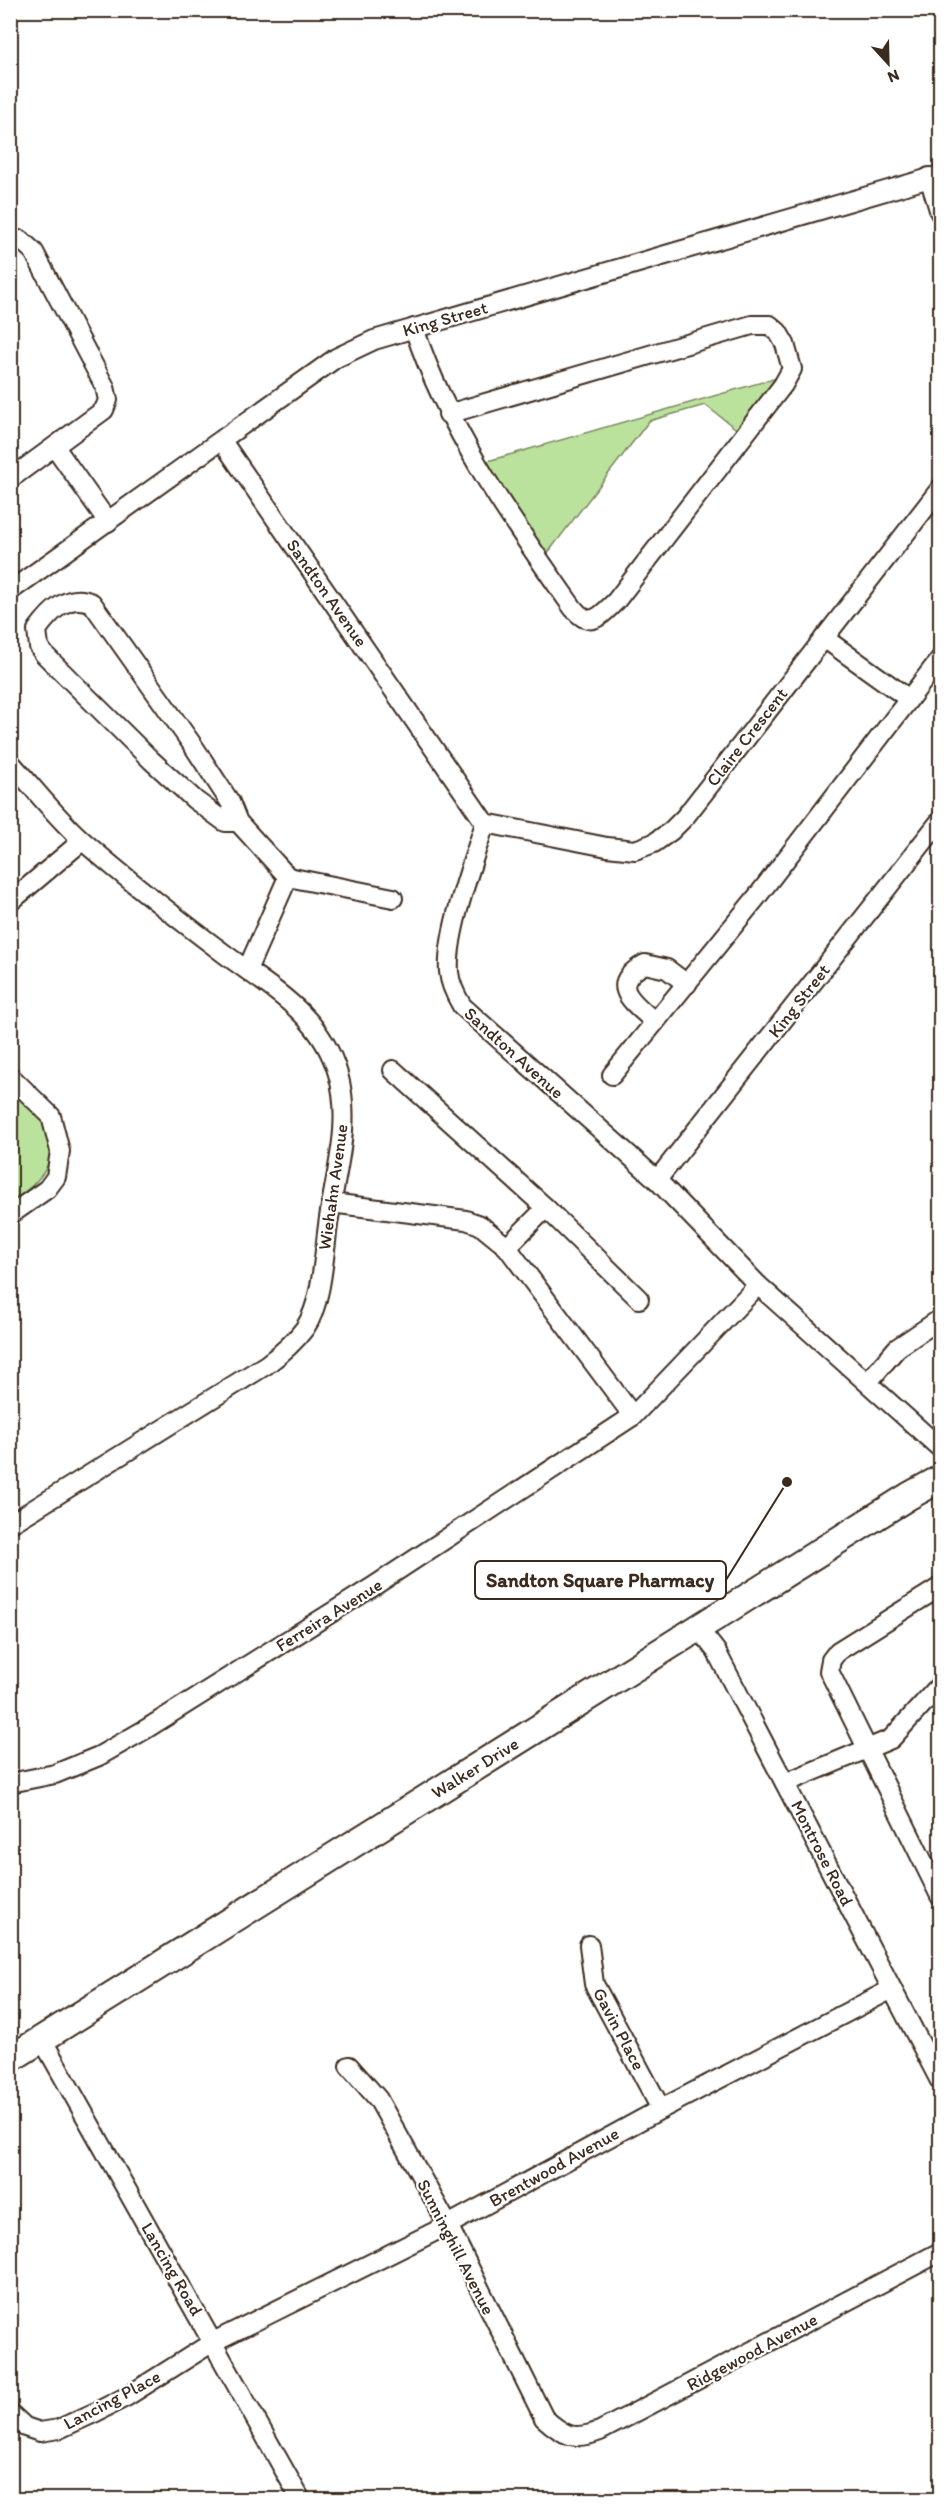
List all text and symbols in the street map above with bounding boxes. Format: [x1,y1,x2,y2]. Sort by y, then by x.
north arrow [858,33,918,93]
text: N [885,66,902,87]
street label: King Street [400,296,490,342]
street label: Sandton Avenue [282,535,372,651]
street label: Claire Crescent [702,683,793,791]
street label: King Street [763,960,835,1042]
street label: Sandton Avenue [460,1002,568,1104]
street label: Wiehahn Avenue [313,1122,353,1252]
callout: Sandton Square Pharmacy [475,1561,726,1599]
text: Sandton Square Pharmacy [486,1568,715,1593]
street label: Ferreira Avenue [272,1574,386,1656]
street label: Walker Drive [427,1733,523,1803]
street label: Montrose Road [786,1796,858,1910]
street label: Gavin Place [588,1984,650,2074]
street label: Brentwood Avenue [485,2122,623,2212]
street label: Sunninghill Avenue [412,2176,500,2318]
street label: Lancing Road [136,2218,208,2320]
street label: Ridgewood Avenue [683,2308,821,2396]
street label: Lancing Place [60,2365,164,2435]

